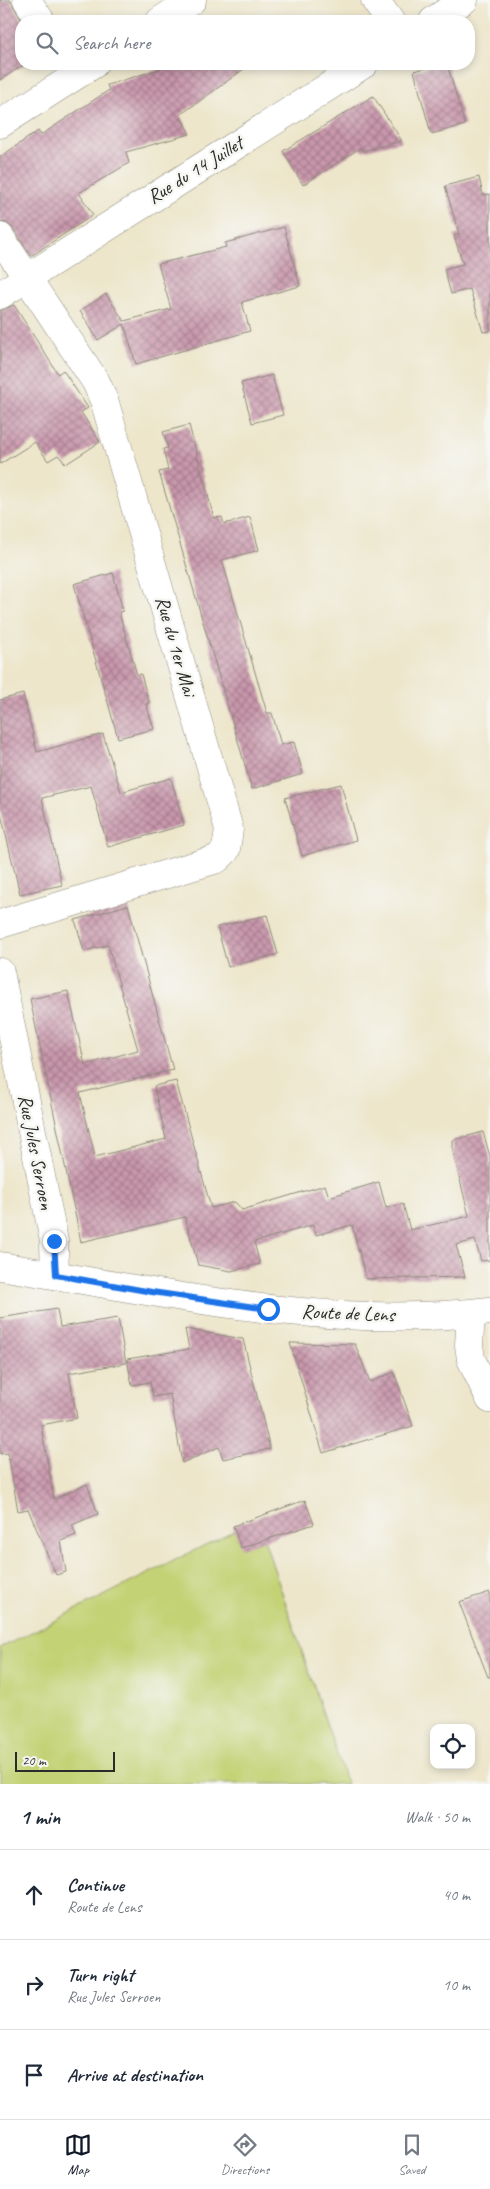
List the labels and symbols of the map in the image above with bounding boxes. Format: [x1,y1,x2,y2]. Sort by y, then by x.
street label: Rue du 14 Juillet [142,129,251,209]
street label: Rue du 1er Mai [150,593,203,701]
street label: Rue Jules Serroen [13,1092,60,1213]
route end [43,1230,66,1253]
route start [257,1298,280,1321]
street label: Route de Lens [301,1299,397,1327]
scale bar [15,1749,115,1772]

